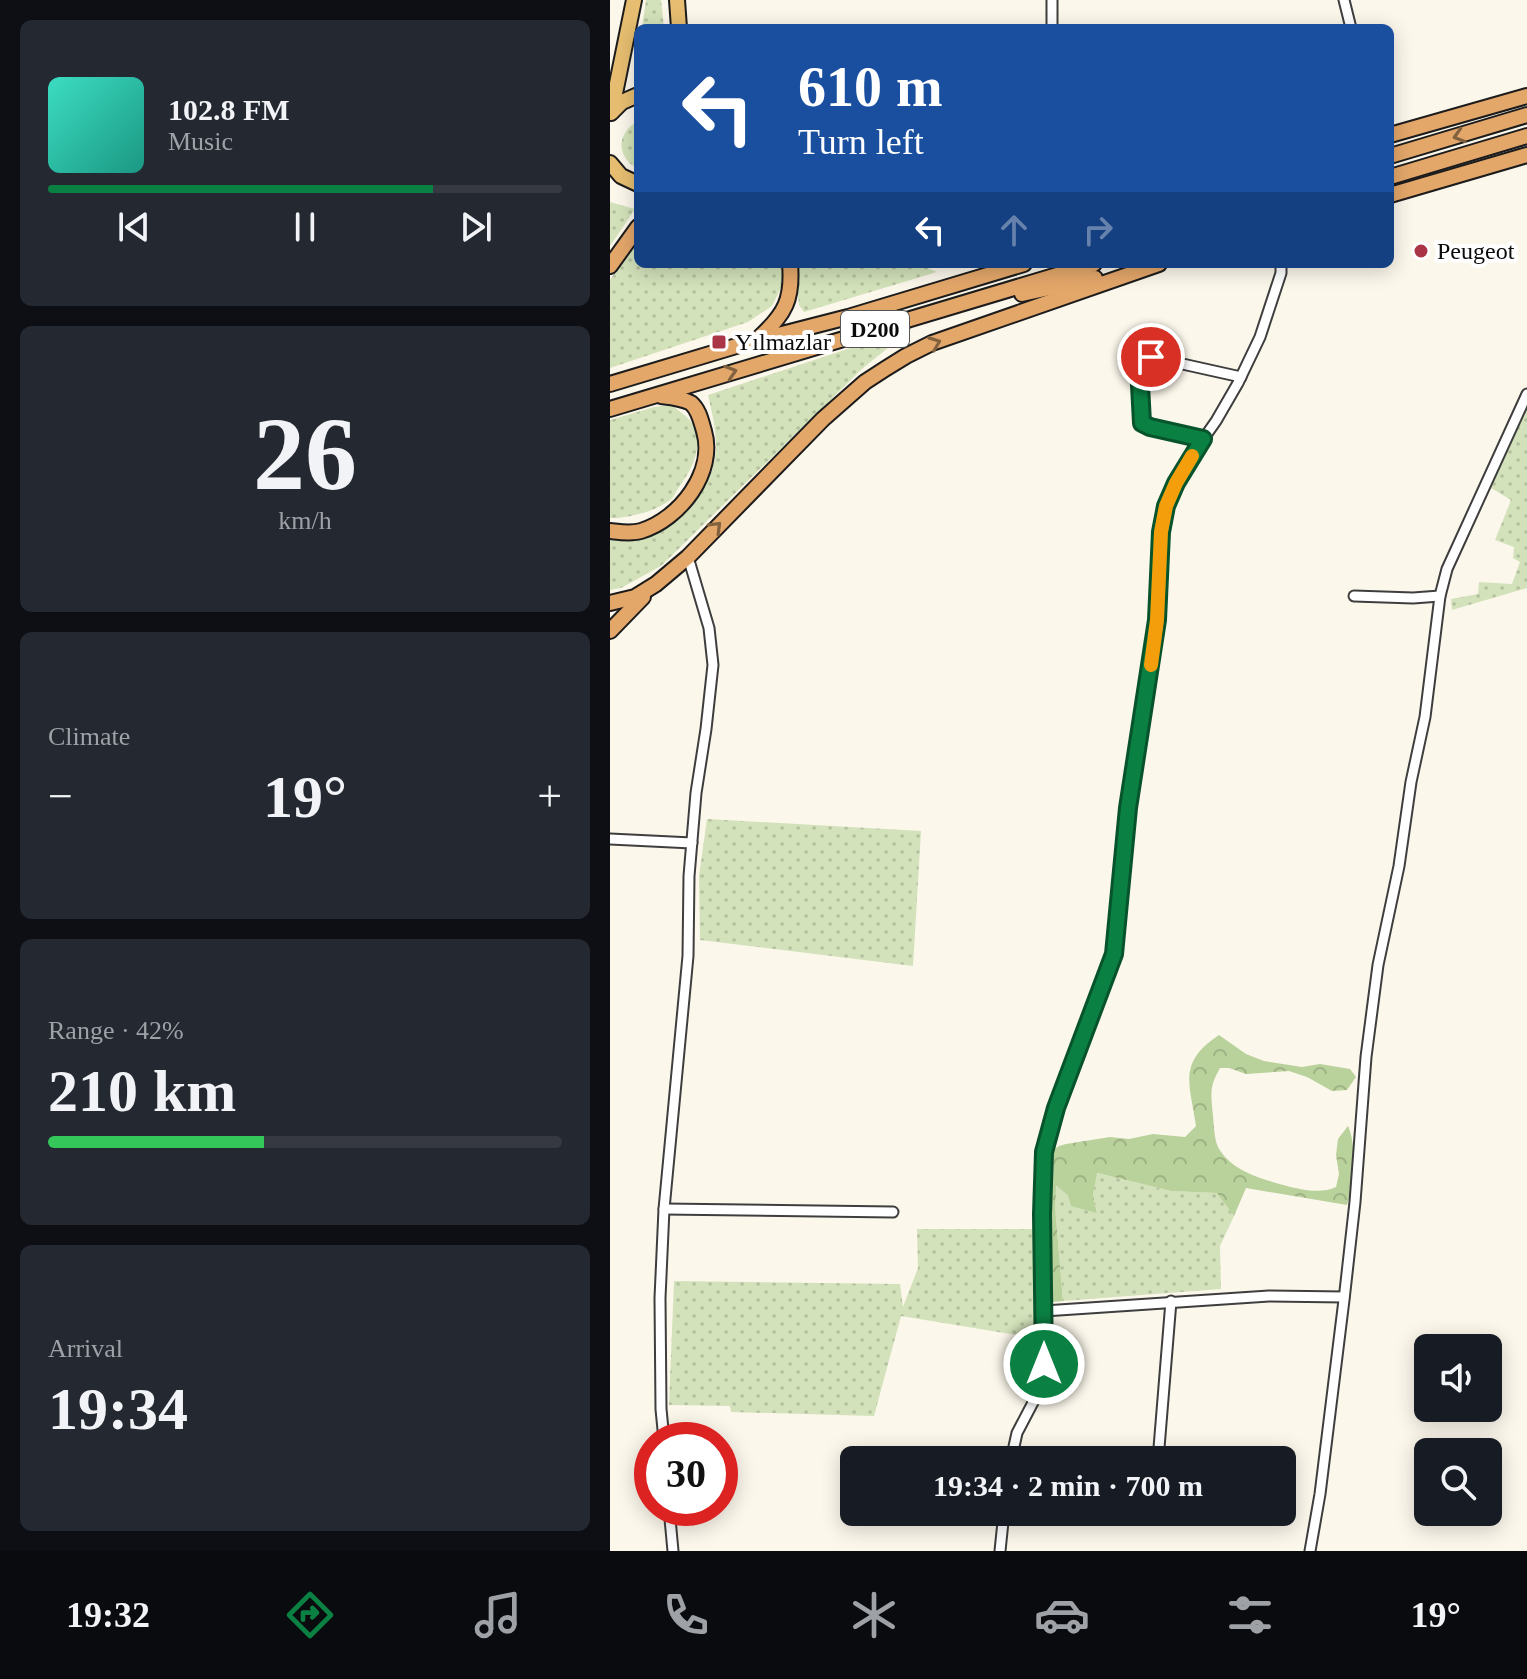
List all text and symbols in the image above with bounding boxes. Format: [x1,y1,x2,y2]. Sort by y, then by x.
icon: left [666,56,770,160]
text: 610 m [798,56,943,118]
text: 102.8 FM [168,93,290,126]
text: Turn left [798,122,924,162]
text: Music [168,127,233,156]
one-way arrow [1452,127,1466,143]
icon: previous [112,205,156,249]
icon: pause [283,205,327,249]
icon: next [454,205,498,249]
icon: left [908,208,952,252]
icon: ahead [992,208,1036,252]
icon: right [1076,208,1120,252]
place label: Peugeot [1437,238,1515,264]
marker: Peugeot [1412,242,1430,260]
road number: D200 [841,311,909,347]
pin [1117,323,1185,391]
place label: Yılmazlar [735,329,831,355]
marker: Yılmazlar [710,333,728,351]
icon: arrive [1129,335,1173,379]
one-way arrow [927,336,941,353]
one-way arrow [724,365,738,381]
text: 26 [253,396,357,511]
text: km/h [278,506,332,535]
one-way arrow [707,522,722,536]
text: Climate [48,722,130,751]
text: 19° [263,764,347,830]
text: − [48,772,73,821]
text: + [537,772,562,821]
text: Range · 42% [48,1016,184,1045]
text: 210 km [48,1058,236,1124]
position arrow [1002,1322,1086,1406]
text: Arrival [48,1334,123,1363]
map controls [1414,1334,1502,1526]
button: sound [1414,1334,1502,1422]
text: 19:34 [48,1376,188,1442]
speed limit sign: 30 [634,1422,738,1526]
button: search [1414,1438,1502,1526]
text: 19:34 · 2 min · 700 m [933,1469,1203,1502]
icon: directions [282,1587,338,1643]
icon: music [470,1587,526,1643]
icon: phone [658,1587,714,1643]
icon: climate [846,1587,902,1643]
icon: car [1034,1587,1090,1643]
icon: filters [1222,1587,1278,1643]
text: 19:32 [66,1595,150,1635]
text: 19° [1410,1595,1461,1635]

